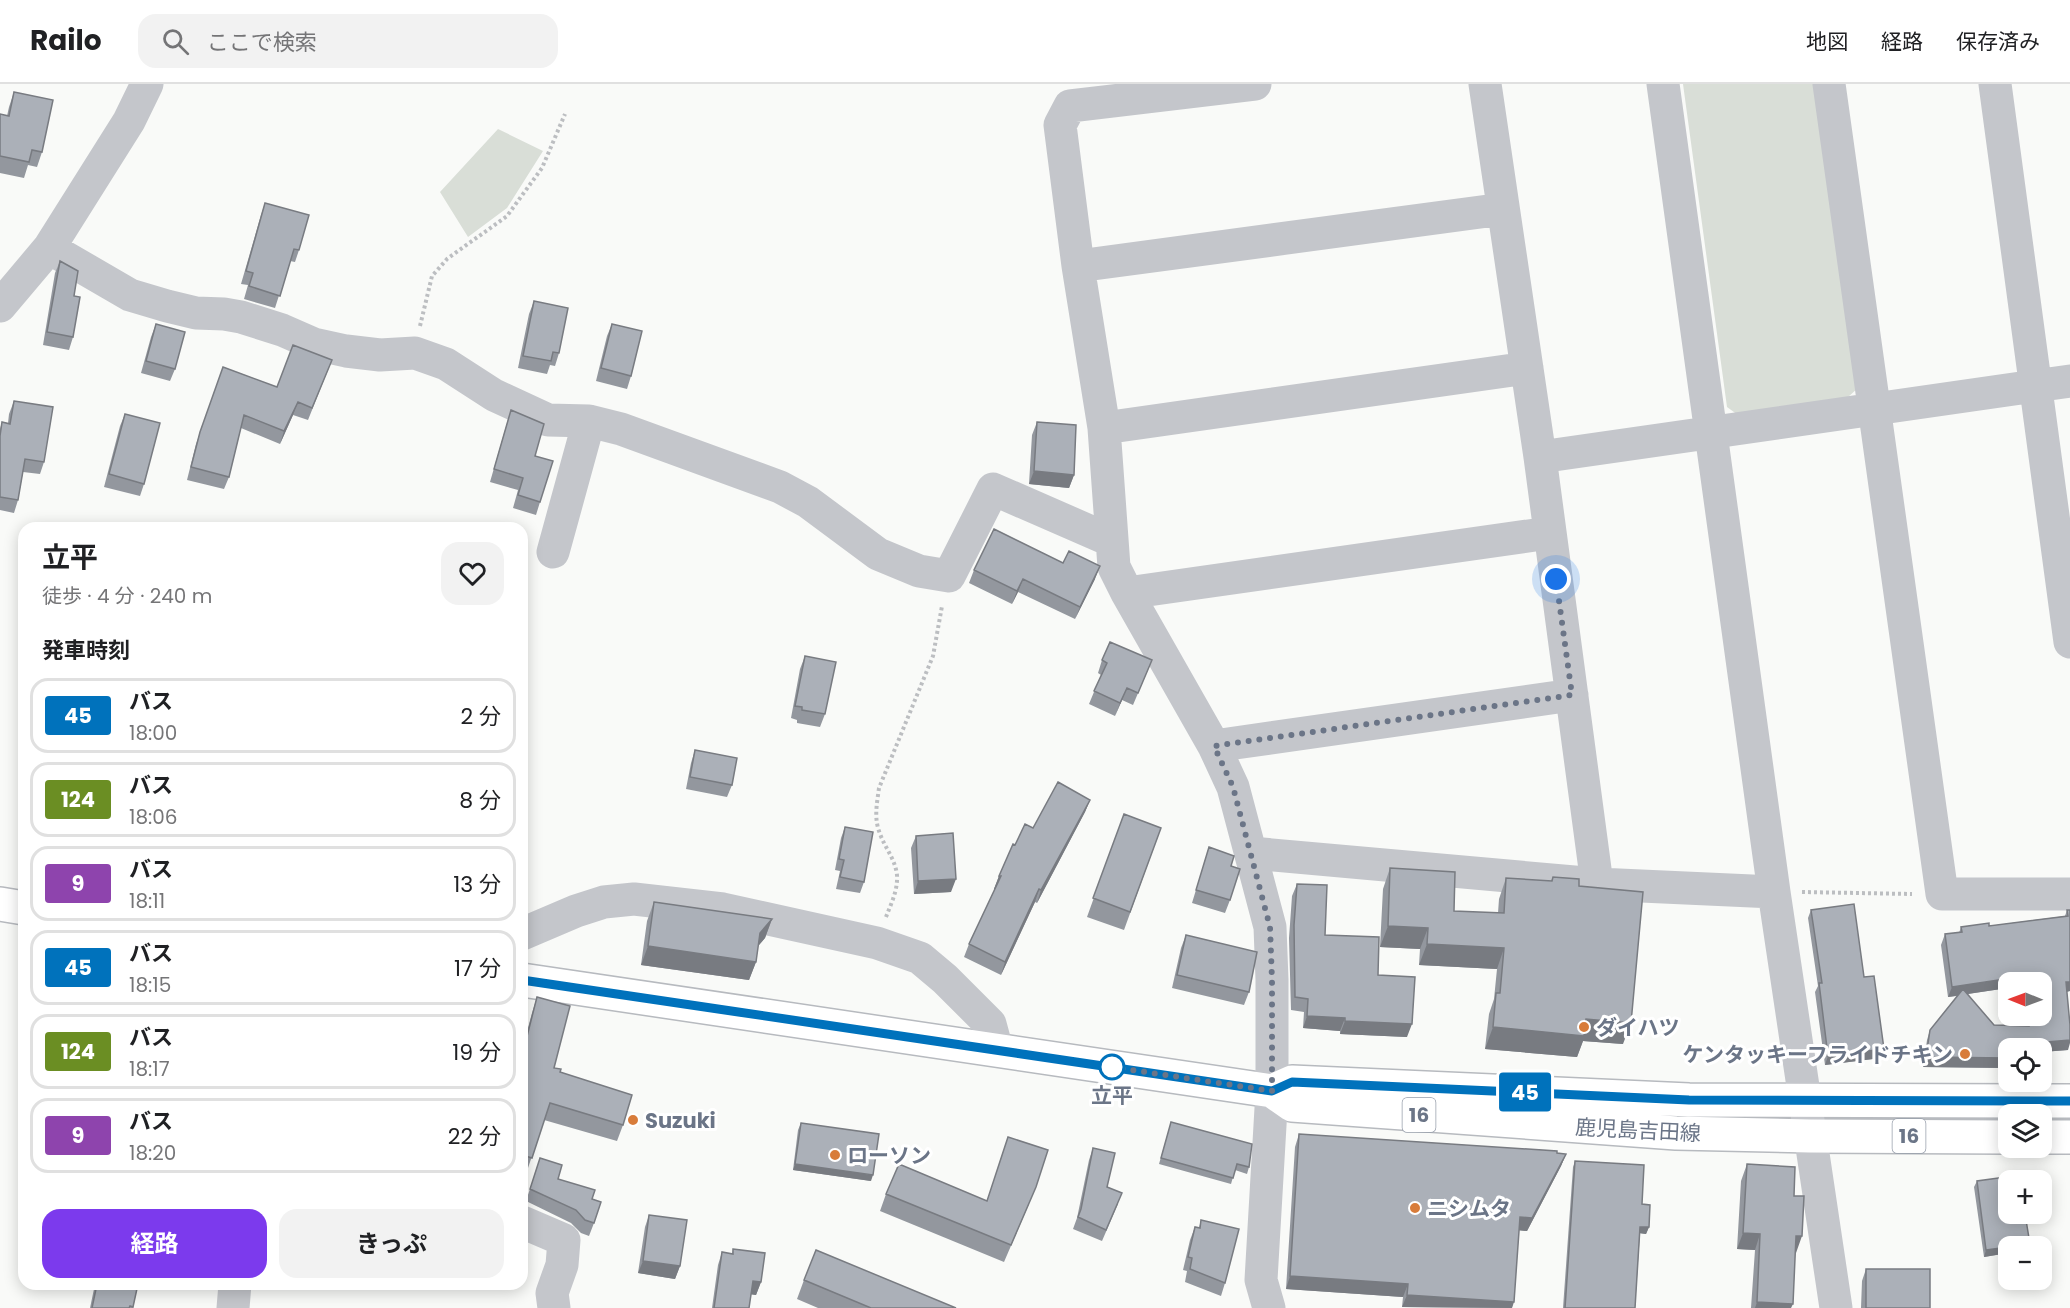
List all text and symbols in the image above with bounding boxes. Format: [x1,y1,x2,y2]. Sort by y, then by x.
search box [138,14,558,68]
text: Railo [30,21,102,60]
icon: search [159,25,192,58]
text: ここで検索 [207,27,317,58]
text: 地図 [1806,27,1848,56]
text: 経路 [1881,27,1923,56]
text: 保存済み [1956,27,2040,56]
text: 立平 [42,538,98,577]
button: heart [441,542,504,605]
your location [1541,564,1571,594]
text: 徒歩 · 4 分 · 240 m [42,582,212,610]
text: 発車時刻 [42,635,130,666]
text: バス [129,686,173,717]
text: 45 [64,701,92,730]
text: 2 分 [460,701,501,732]
text: 18:00 [129,719,177,747]
text: バス [129,770,173,801]
text: 124 [61,785,95,814]
text: 8 分 [459,785,501,816]
text: 18:06 [129,803,178,831]
text: バス [129,854,173,885]
text: 9 [72,869,84,898]
text: 13 分 [453,869,501,900]
text: 18:11 [129,887,165,915]
text: バス [129,938,173,969]
text: 45 [64,953,92,982]
text: 17 分 [454,953,501,984]
text: 18:15 [129,971,171,999]
north arrow [1998,972,2052,1026]
map controls [1998,972,2052,1290]
place label: ダイハツ [1596,1013,1680,1042]
marker: ダイハツ [1577,1020,1591,1034]
text: バス [129,1022,173,1053]
text: 124 [61,1037,95,1066]
text: 19 分 [452,1037,501,1068]
button: locate [1998,1038,2052,1092]
place label: ケンタッキーフライドチキン [1683,1040,1953,1069]
marker: ケンタッキーフライドチキン [1958,1047,1972,1061]
marker: 立平 [1099,1054,1125,1080]
text: 18:17 [129,1055,170,1083]
line badge: 45 [1498,1072,1552,1112]
text: 45 [1511,1078,1539,1107]
place label: 立平 [1091,1081,1133,1110]
road number: 16 [1402,1098,1436,1132]
button: layers [1998,1104,2052,1158]
text: バス [129,1106,173,1137]
place label: Suzuki [645,1106,716,1135]
street label: 鹿児島吉田線 [1574,1112,1702,1148]
marker: Suzuki [626,1113,640,1127]
road number: 16 [1892,1119,1926,1153]
text: 9 [72,1121,84,1150]
text: 22 分 [448,1121,501,1152]
text: 18:20 [129,1139,176,1167]
place label: ローソン [847,1141,931,1170]
marker: ローソン [828,1148,842,1162]
button: + [1998,1170,2052,1224]
place label: ニシムタ [1427,1194,1511,1223]
marker: ニシムタ [1408,1201,1422,1215]
button: 経路 [42,1209,267,1278]
button: きっぷ [279,1209,504,1278]
button: − [1998,1236,2052,1290]

